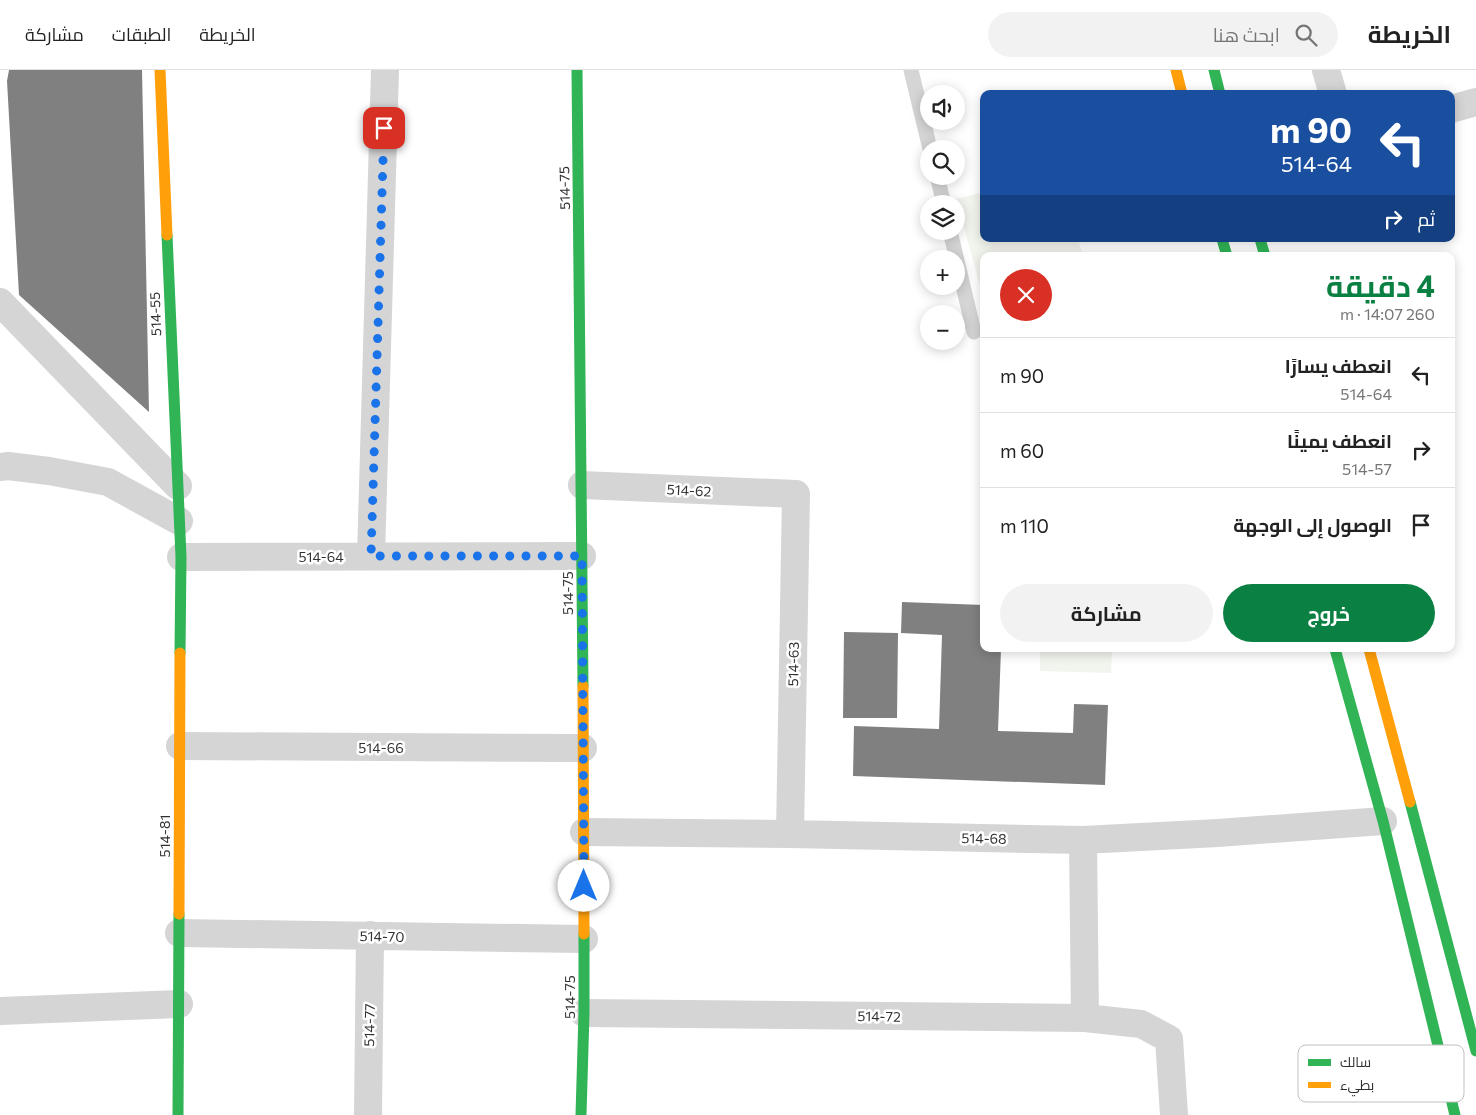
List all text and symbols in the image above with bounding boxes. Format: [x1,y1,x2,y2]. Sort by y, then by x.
search box [988,12,1338,57]
text: الخريطة [1368,19,1451,48]
icon: search [1292,21,1320,49]
text: مشاركة [25,23,84,45]
text: الطبقات [112,23,171,45]
text: الخريطة [199,23,256,45]
text: ابحث هنا [1213,23,1280,46]
map controls [920,85,965,350]
button: sound [920,85,965,130]
pin [363,107,405,149]
text: 90 m [1270,107,1352,150]
icon: left [1370,110,1435,175]
icon: arrive [370,114,398,142]
button: search [920,140,965,185]
text: 514-64 [1281,150,1352,177]
street label: 514-75 [555,166,573,210]
button: layers [920,195,965,240]
icon: right [1379,205,1407,233]
text: ثم [1417,207,1435,230]
button: + [920,250,965,295]
text: 4 دقيقة [1326,266,1435,303]
button: close [1000,269,1052,321]
street label: 514-55 [146,291,164,337]
text: 260 m · 14:07 [1340,304,1435,323]
button: − [920,305,965,350]
text: انعطف يسارًا [1285,354,1392,377]
icon: left [1407,361,1435,389]
text: 90 m [1000,364,1044,387]
text: 514-64 [1340,384,1392,403]
text: انعطف يمينًا [1287,429,1392,452]
icon: right [1407,436,1435,464]
text: 60 m [1000,439,1044,462]
text: 514-57 [1342,459,1392,478]
street label: 514-62 [666,480,712,500]
icon: arrive [1407,511,1435,539]
text: الوصول إلى الوجهة [1233,513,1392,536]
text: 110 m [1000,514,1049,537]
street label: 514-64 [298,548,344,565]
street label: 514-75 [559,571,576,615]
button: مشاركة [1000,584,1213,642]
button: خروج [1223,584,1435,642]
street label: 514-63 [784,641,802,687]
street label: 514-66 [358,739,404,756]
street label: 514-81 [156,815,173,857]
street label: 514-68 [961,829,1007,847]
position arrow [557,859,609,911]
street label: 514-70 [359,927,405,945]
street label: 514-75 [561,975,578,1019]
street label: 514-77 [360,1003,378,1047]
street label: 514-72 [857,1007,901,1025]
legend [1298,1045,1464,1102]
text: سالك [1340,1053,1371,1070]
text: بطيء [1340,1076,1374,1097]

